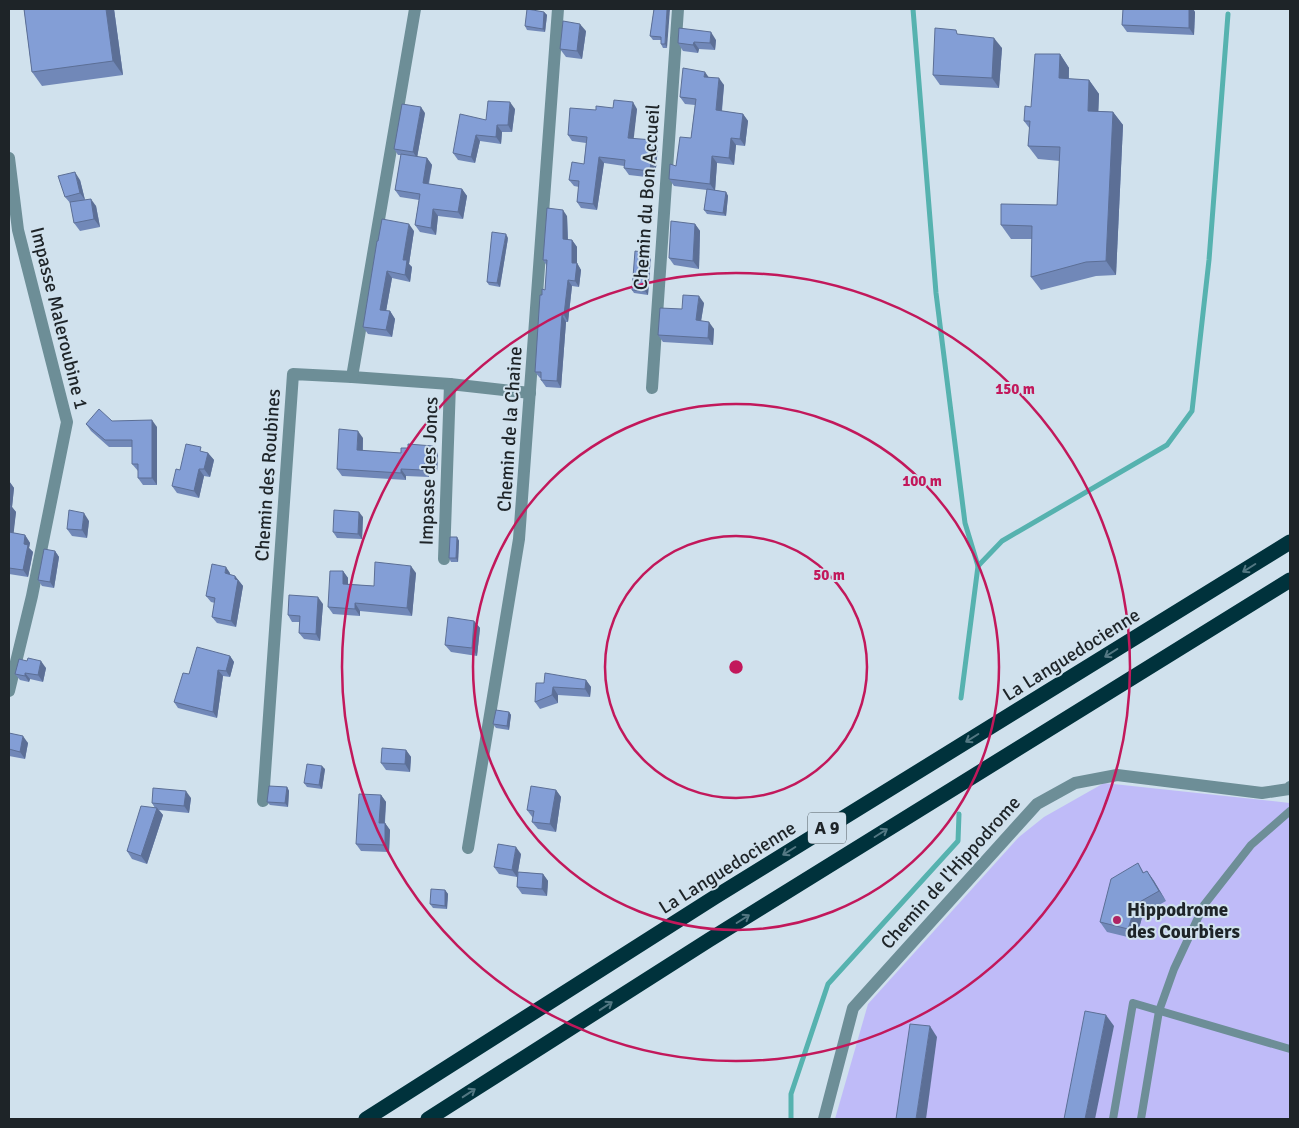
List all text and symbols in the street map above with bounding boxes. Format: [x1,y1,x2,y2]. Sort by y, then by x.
street label: Chemin du Bon Accueil [629,103,665,291]
street label: Impasse Maleroubine 1 [25,225,93,412]
street label: Chemin de la Chaine [492,346,528,513]
text: 150 m [995,380,1035,398]
street label: Chemin des Roubines [250,388,286,562]
street label: Impasse des Joncs [414,396,444,546]
text: 100 m [902,472,942,490]
one-way arrow [1242,563,1256,573]
text: 50 m [813,566,845,584]
street label: La Languedocienne [999,603,1145,707]
one-way arrow [1104,648,1118,658]
centre of rings [727,658,745,676]
one-way arrow [966,734,980,744]
street label: Chemin de l'Hippodrome [876,791,1026,954]
road number: A 9 [808,812,846,844]
street label: La Languedocienne [655,816,801,920]
one-way arrow [874,828,888,838]
one-way arrow [783,847,797,857]
place label: Hippodrome des Courbiers [1127,898,1240,944]
one-way arrow [736,913,750,924]
marker: Hippodrome des Courbiers [1111,914,1123,926]
one-way arrow [598,1000,612,1010]
one-way arrow [461,1088,475,1098]

